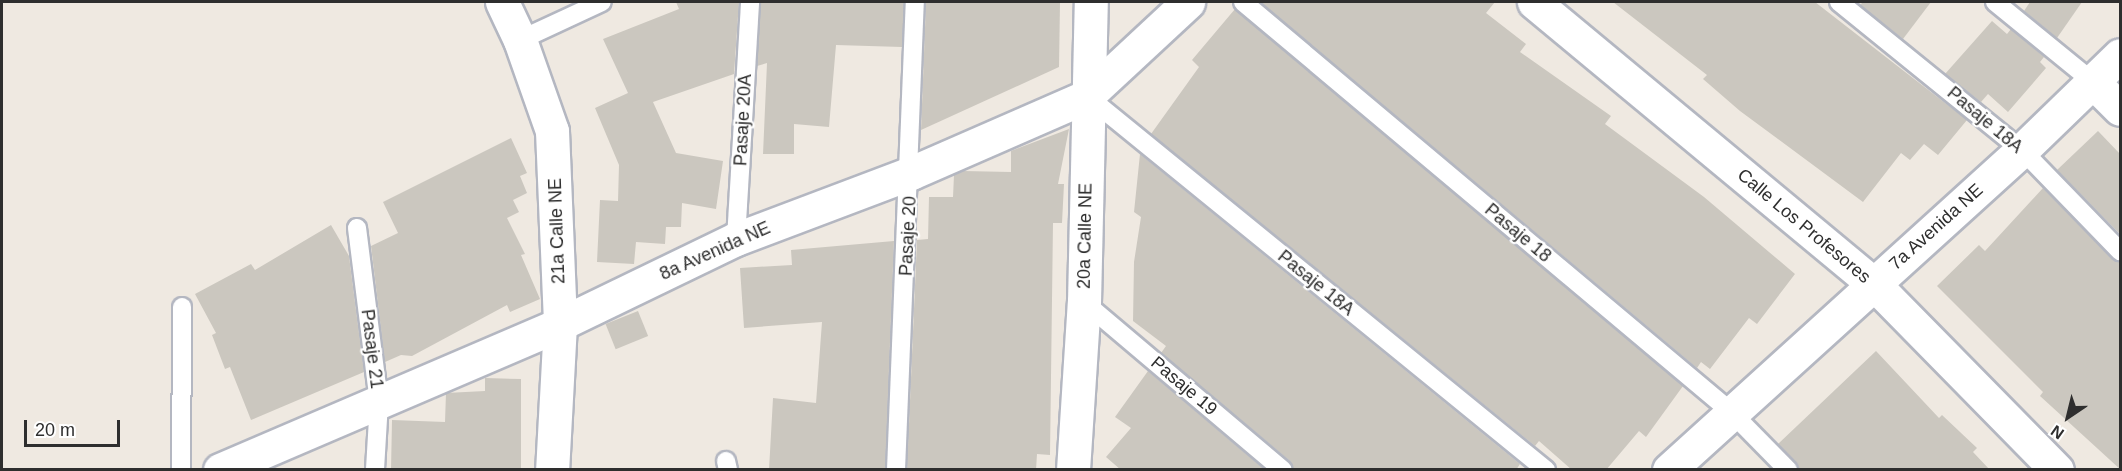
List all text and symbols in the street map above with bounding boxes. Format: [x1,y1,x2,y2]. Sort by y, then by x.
street label: Pasaje 20A [730,73,756,167]
street label: Pasaje 18A [1943,82,2027,158]
street label: Calle Los Profesores [1733,164,1875,288]
street label: 21a Calle NE [544,178,570,284]
street label: 7a Avenida NE [1884,179,1988,275]
street label: 20a Calle NE [1073,183,1097,289]
street label: Pasaje 20 [895,195,921,277]
street label: Pasaje 18 [1480,199,1556,267]
street label: 8a Avenida NE [656,217,774,285]
street label: Pasaje 18A [1273,246,1359,320]
street label: Pasaje 21 [356,308,388,390]
street label: Pasaje 19 [1146,352,1222,420]
north arrow [2038,387,2098,447]
scale bar [27,408,123,446]
text: 20 m [35,420,75,440]
text: N [2048,422,2067,442]

